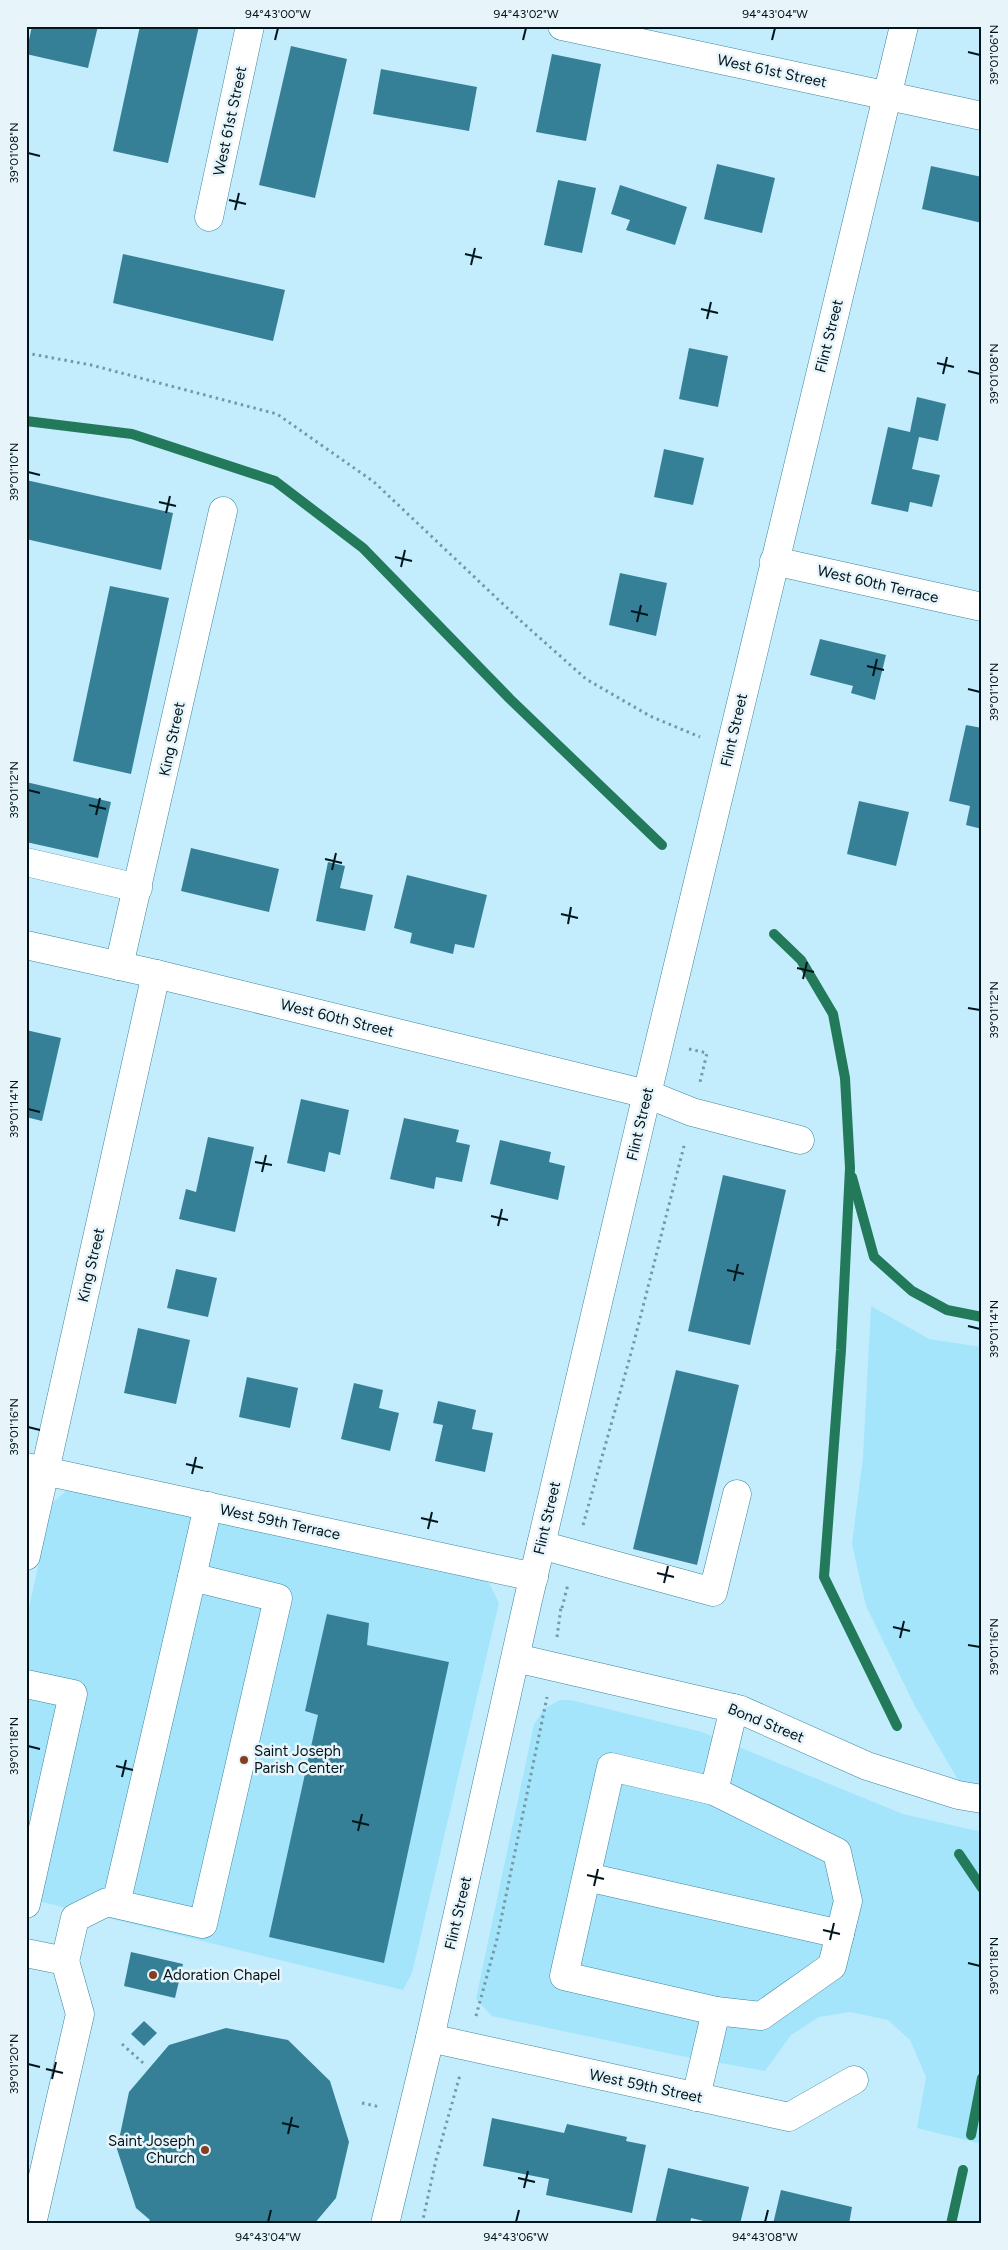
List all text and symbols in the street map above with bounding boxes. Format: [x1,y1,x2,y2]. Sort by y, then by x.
text: 94°43'00"W [245,7,311,21]
text: 94°43'02"W [494,7,559,21]
text: 94°43'04"W [742,7,808,21]
text: 39°01'06"N [987,25,1001,85]
street label: West 61st Street [716,51,829,91]
street label: West 61st Street [210,64,250,177]
text: 39°01'08"N [7,123,21,184]
street label: Flint Street [811,297,847,374]
text: 39°01'08"N [987,344,1001,405]
text: 39°01'10"N [7,443,21,501]
street label: West 60th Terrace [816,561,940,607]
text: 39°01'10"N [987,663,1001,721]
street label: Flint Street [717,691,751,768]
street label: King Street [155,700,189,778]
text: 39°01'12"N [7,761,21,819]
text: 39°01'12"N [987,981,1001,1039]
street label: West 60th Street [278,995,396,1041]
text: 39°01'14"N [7,1080,21,1138]
street label: Flint Street [623,1085,657,1162]
street label: King Street [74,1226,108,1304]
text: 39°01'14"N [987,1300,1001,1358]
text: 39°01'16"N [7,1398,21,1456]
street label: Flint Street [530,1479,564,1556]
street label: West 59th Terrace [218,1500,342,1544]
text: 39°01'16"N [987,1618,1001,1676]
street label: Bond Street [725,1700,807,1747]
text: 39°01'18"N [7,1717,21,1775]
place label: Saint Joseph Parish Center [254,1742,344,1777]
marker: Saint Joseph Parish Center [238,1754,250,1766]
street label: Flint Street [441,1874,475,1951]
text: 39°01'18"N [987,1937,1001,1995]
place label: Adoration Chapel [163,1966,280,1984]
marker: Adoration Chapel [147,1969,159,1981]
text: 39°01'20"N [7,2034,21,2094]
street label: West 59th Street [588,2065,705,2107]
place label: Saint Joseph Church [108,2132,195,2167]
marker: Saint Joseph Church [199,2144,211,2156]
text: 94°43'04"W [235,2230,301,2244]
text: 94°43'06"W [484,2230,549,2244]
text: 94°43'08"W [732,2230,798,2244]

